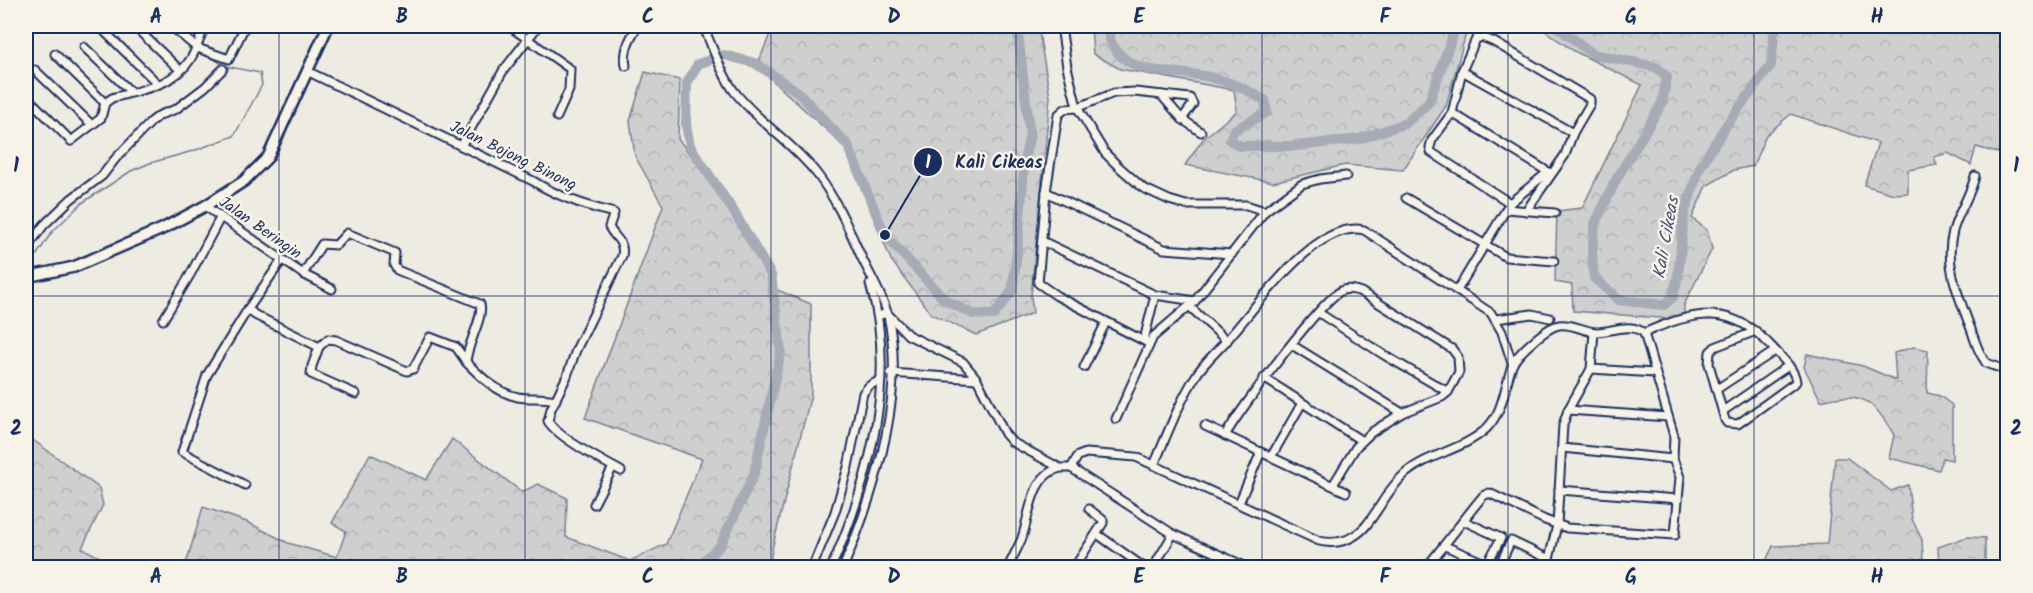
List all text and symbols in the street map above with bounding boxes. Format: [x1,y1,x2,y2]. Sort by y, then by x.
text: A [150,2,162,34]
text: B [396,2,408,34]
text: C [642,2,654,34]
text: D [887,2,901,34]
text: E [1133,2,1145,34]
text: F [1380,2,1392,34]
text: G [1625,2,1637,34]
text: H [1870,2,1884,34]
street label: Jalan Bojong Binong [445,114,581,198]
callout: Kali Cikeas [913,144,1054,180]
text: 1 [925,149,931,178]
text: Kali Cikeas [955,149,1043,178]
text: 1 [13,151,19,183]
text: 1 [2013,151,2019,183]
street label: Jalan Beringin [213,190,307,266]
water label: Kali Cikeas [1646,192,1689,281]
text: 2 [10,414,22,446]
text: 2 [2010,414,2022,446]
text: A [150,562,162,593]
text: B [396,562,408,593]
text: C [642,562,654,593]
text: D [887,562,901,593]
text: E [1133,562,1145,593]
text: F [1380,562,1392,593]
text: G [1625,562,1637,593]
text: H [1870,562,1884,593]

